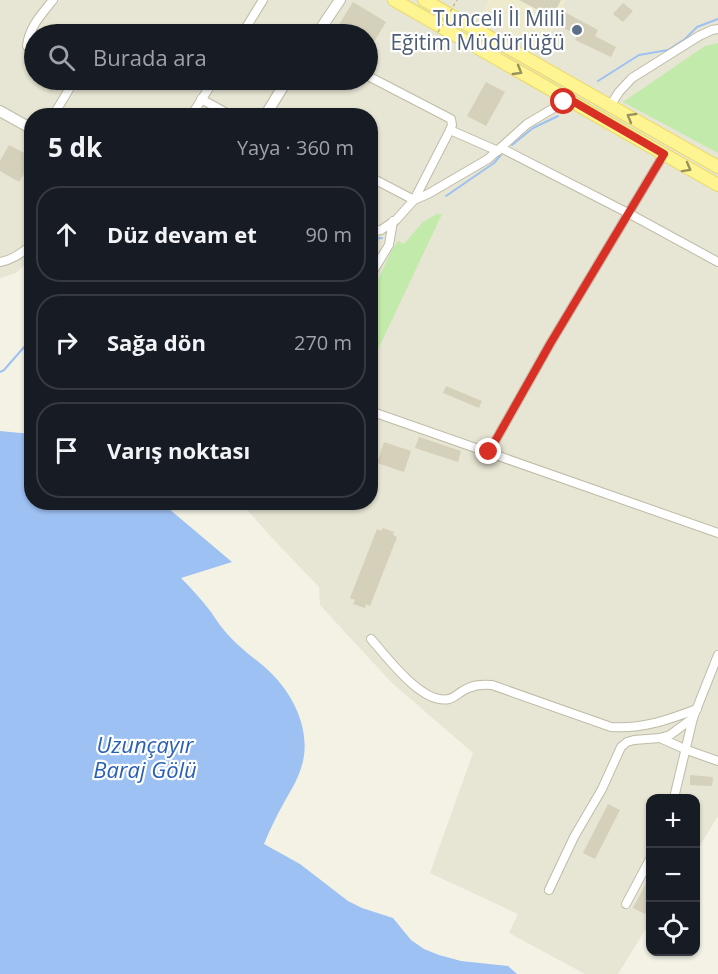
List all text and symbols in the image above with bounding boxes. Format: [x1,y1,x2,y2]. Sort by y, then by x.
place label: Tunceli İl Milli Eğitim Müdürlüğü [390,4,565,56]
marker: Tunceli İl Milli Eğitim Müdürlüğü [570,23,584,37]
search box [24,24,378,90]
icon: search [45,41,78,74]
text: Burada ara [93,42,207,72]
one-way arrow [512,63,522,75]
route start [550,88,576,114]
one-way arrow [626,113,637,124]
text: 5 dk [48,129,102,165]
text: Yaya · 360 m [237,134,354,161]
one-way arrow [681,160,692,172]
icon: ahead [50,218,83,251]
text: Düz devam et [107,219,257,249]
text: 90 m [305,221,352,248]
icon: right [50,326,83,359]
text: Sağa dön [107,327,206,357]
text: 270 m [294,329,352,356]
icon: arrive [50,434,83,467]
text: Varış noktası [107,435,250,465]
route end [475,438,501,464]
water label: Uzunçayır Baraj Gölü [93,729,197,784]
map controls [646,794,700,956]
button: + [646,794,700,848]
button: − [646,848,700,902]
button: locate [646,902,700,956]

